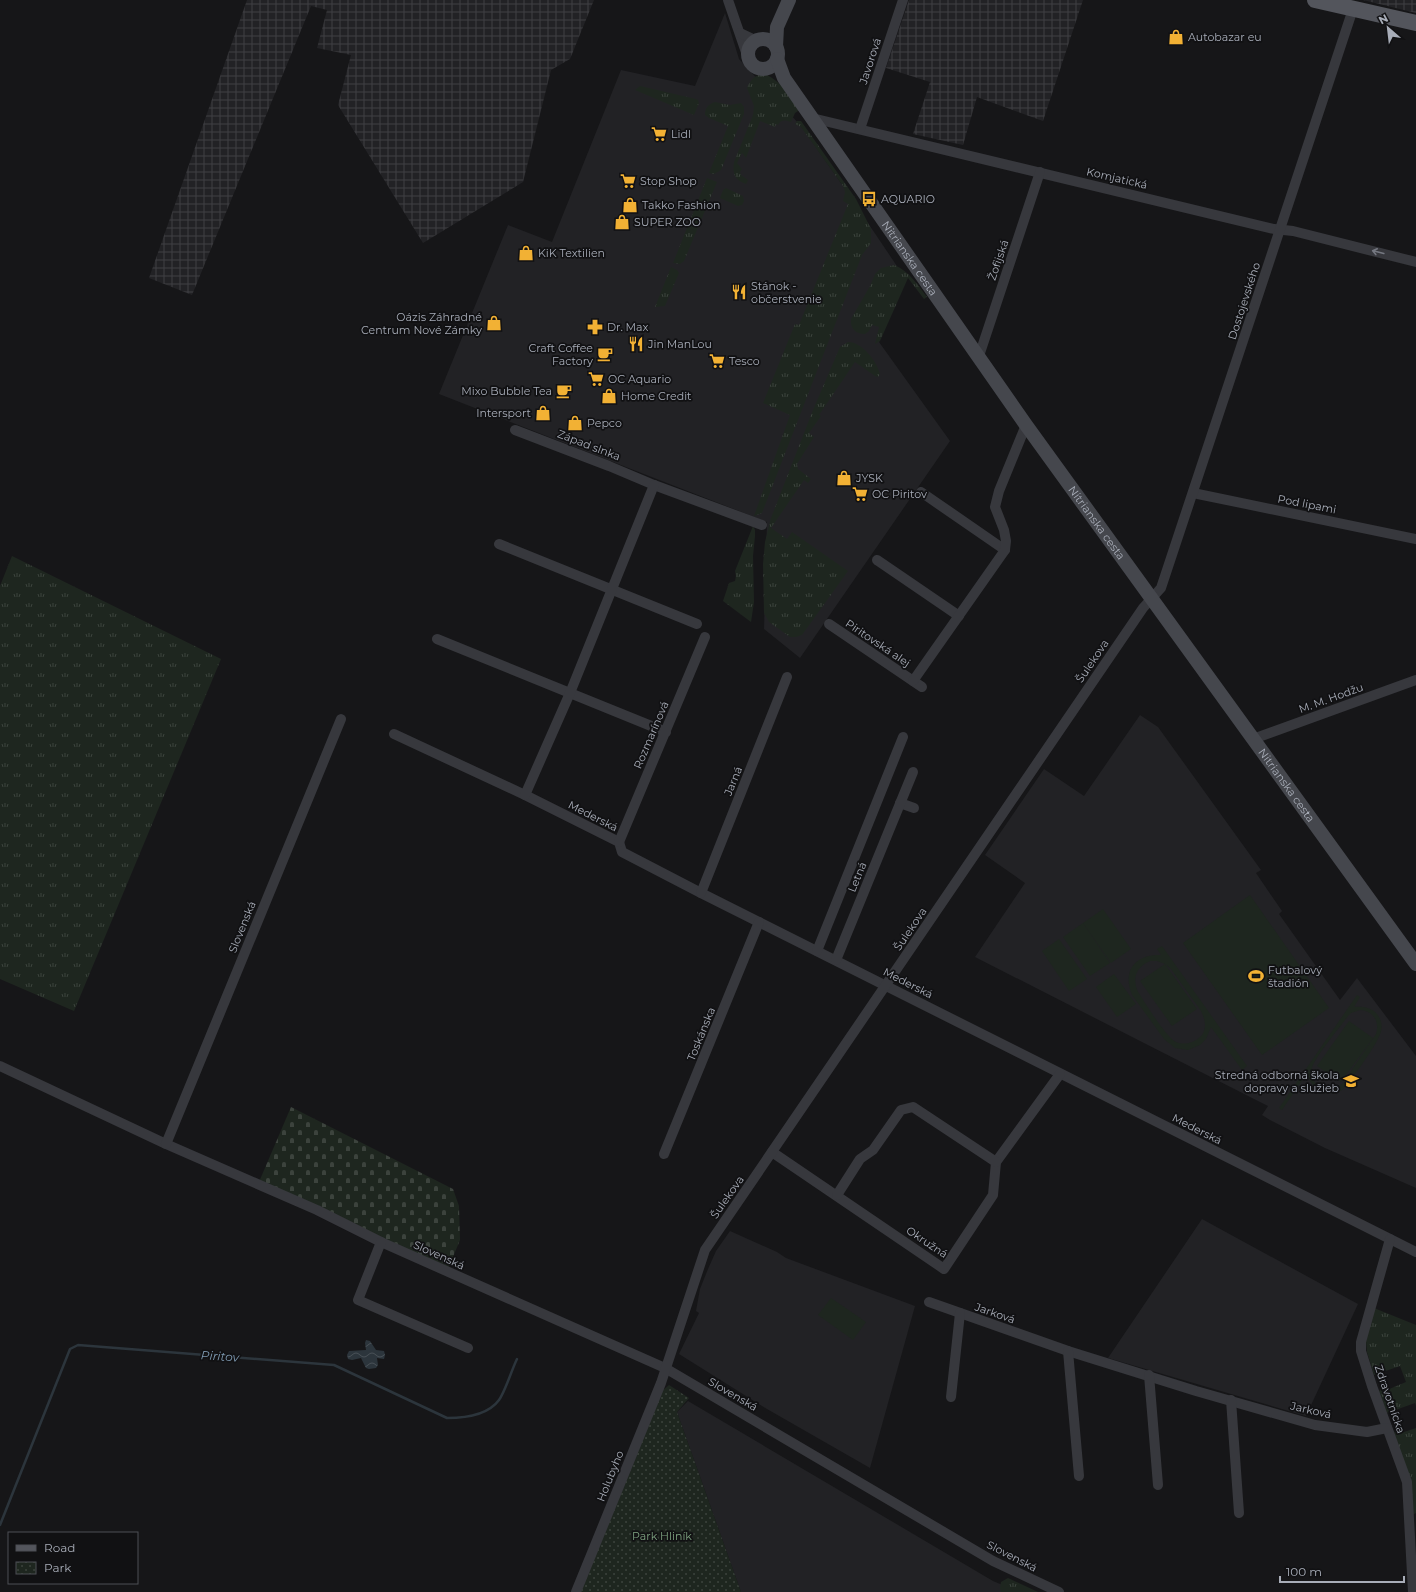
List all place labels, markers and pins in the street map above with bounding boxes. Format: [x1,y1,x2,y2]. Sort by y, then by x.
shop icon: Autobazar eu [1167,28,1185,46]
place label: Autobazar eu [1188,30,1262,44]
supermarket icon: Lidl [650,125,668,143]
place label: Lidl [671,127,691,141]
supermarket icon: Stop Shop [619,172,637,190]
place label: Stop Shop [640,174,697,188]
bus stop icon: AQUARIO [860,190,878,208]
place label: AQUARIO [881,192,935,206]
shop icon: Takko Fashion [621,196,639,214]
place label: Takko Fashion [642,198,721,212]
shop icon: SUPER ZOO [613,213,631,231]
place label: SUPER ZOO [634,215,701,229]
shop icon: KiK Textilien [517,244,535,262]
place label: KiK Textilien [538,246,605,260]
place label: Stánok - občerstvenie [751,279,822,306]
restaurant icon: Stánok - občerstvenie [730,283,748,301]
place label: Oázis Záhradné Centrum Nové Zámky [361,310,482,337]
shop icon: Oázis Záhradné Centrum Nové Zámky [485,314,503,332]
pharmacy icon: Dr. Max [586,318,604,336]
place label: Dr. Max [607,320,649,334]
restaurant icon: Jin ManLou [627,335,645,353]
place label: Jin ManLou [647,337,712,351]
place label: Craft Coffee Factory [529,341,593,368]
cafe icon: Craft Coffee Factory [596,345,614,363]
supermarket icon: Tesco [708,352,726,370]
place label: Tesco [729,354,760,368]
supermarket icon: OC Aquario [587,370,605,388]
place label: OC Aquario [608,372,671,386]
cafe icon: Mixo Bubble Tea [555,382,573,400]
place label: Mixo Bubble Tea [461,384,552,398]
shop icon: Home Credit [600,387,618,405]
place label: Home Credit [621,389,692,403]
shop icon: Intersport [534,404,552,422]
place label: Intersport [476,406,532,420]
shop icon: Pepco [566,414,584,432]
place label: Pepco [587,416,622,430]
shop icon: JYSK [835,469,853,487]
place label: JYSK [855,471,883,485]
supermarket icon: OC Piritov [851,485,869,503]
place label: OC Piritov [872,487,927,501]
place label: Futbalový štadión [1268,963,1322,990]
sports icon: Futbalový štadión [1247,967,1265,985]
place label: Stredná odborná škola dopravy a služieb [1215,1068,1339,1095]
school or university icon: Stredná odborná škola dopravy a služieb [1342,1072,1360,1090]

